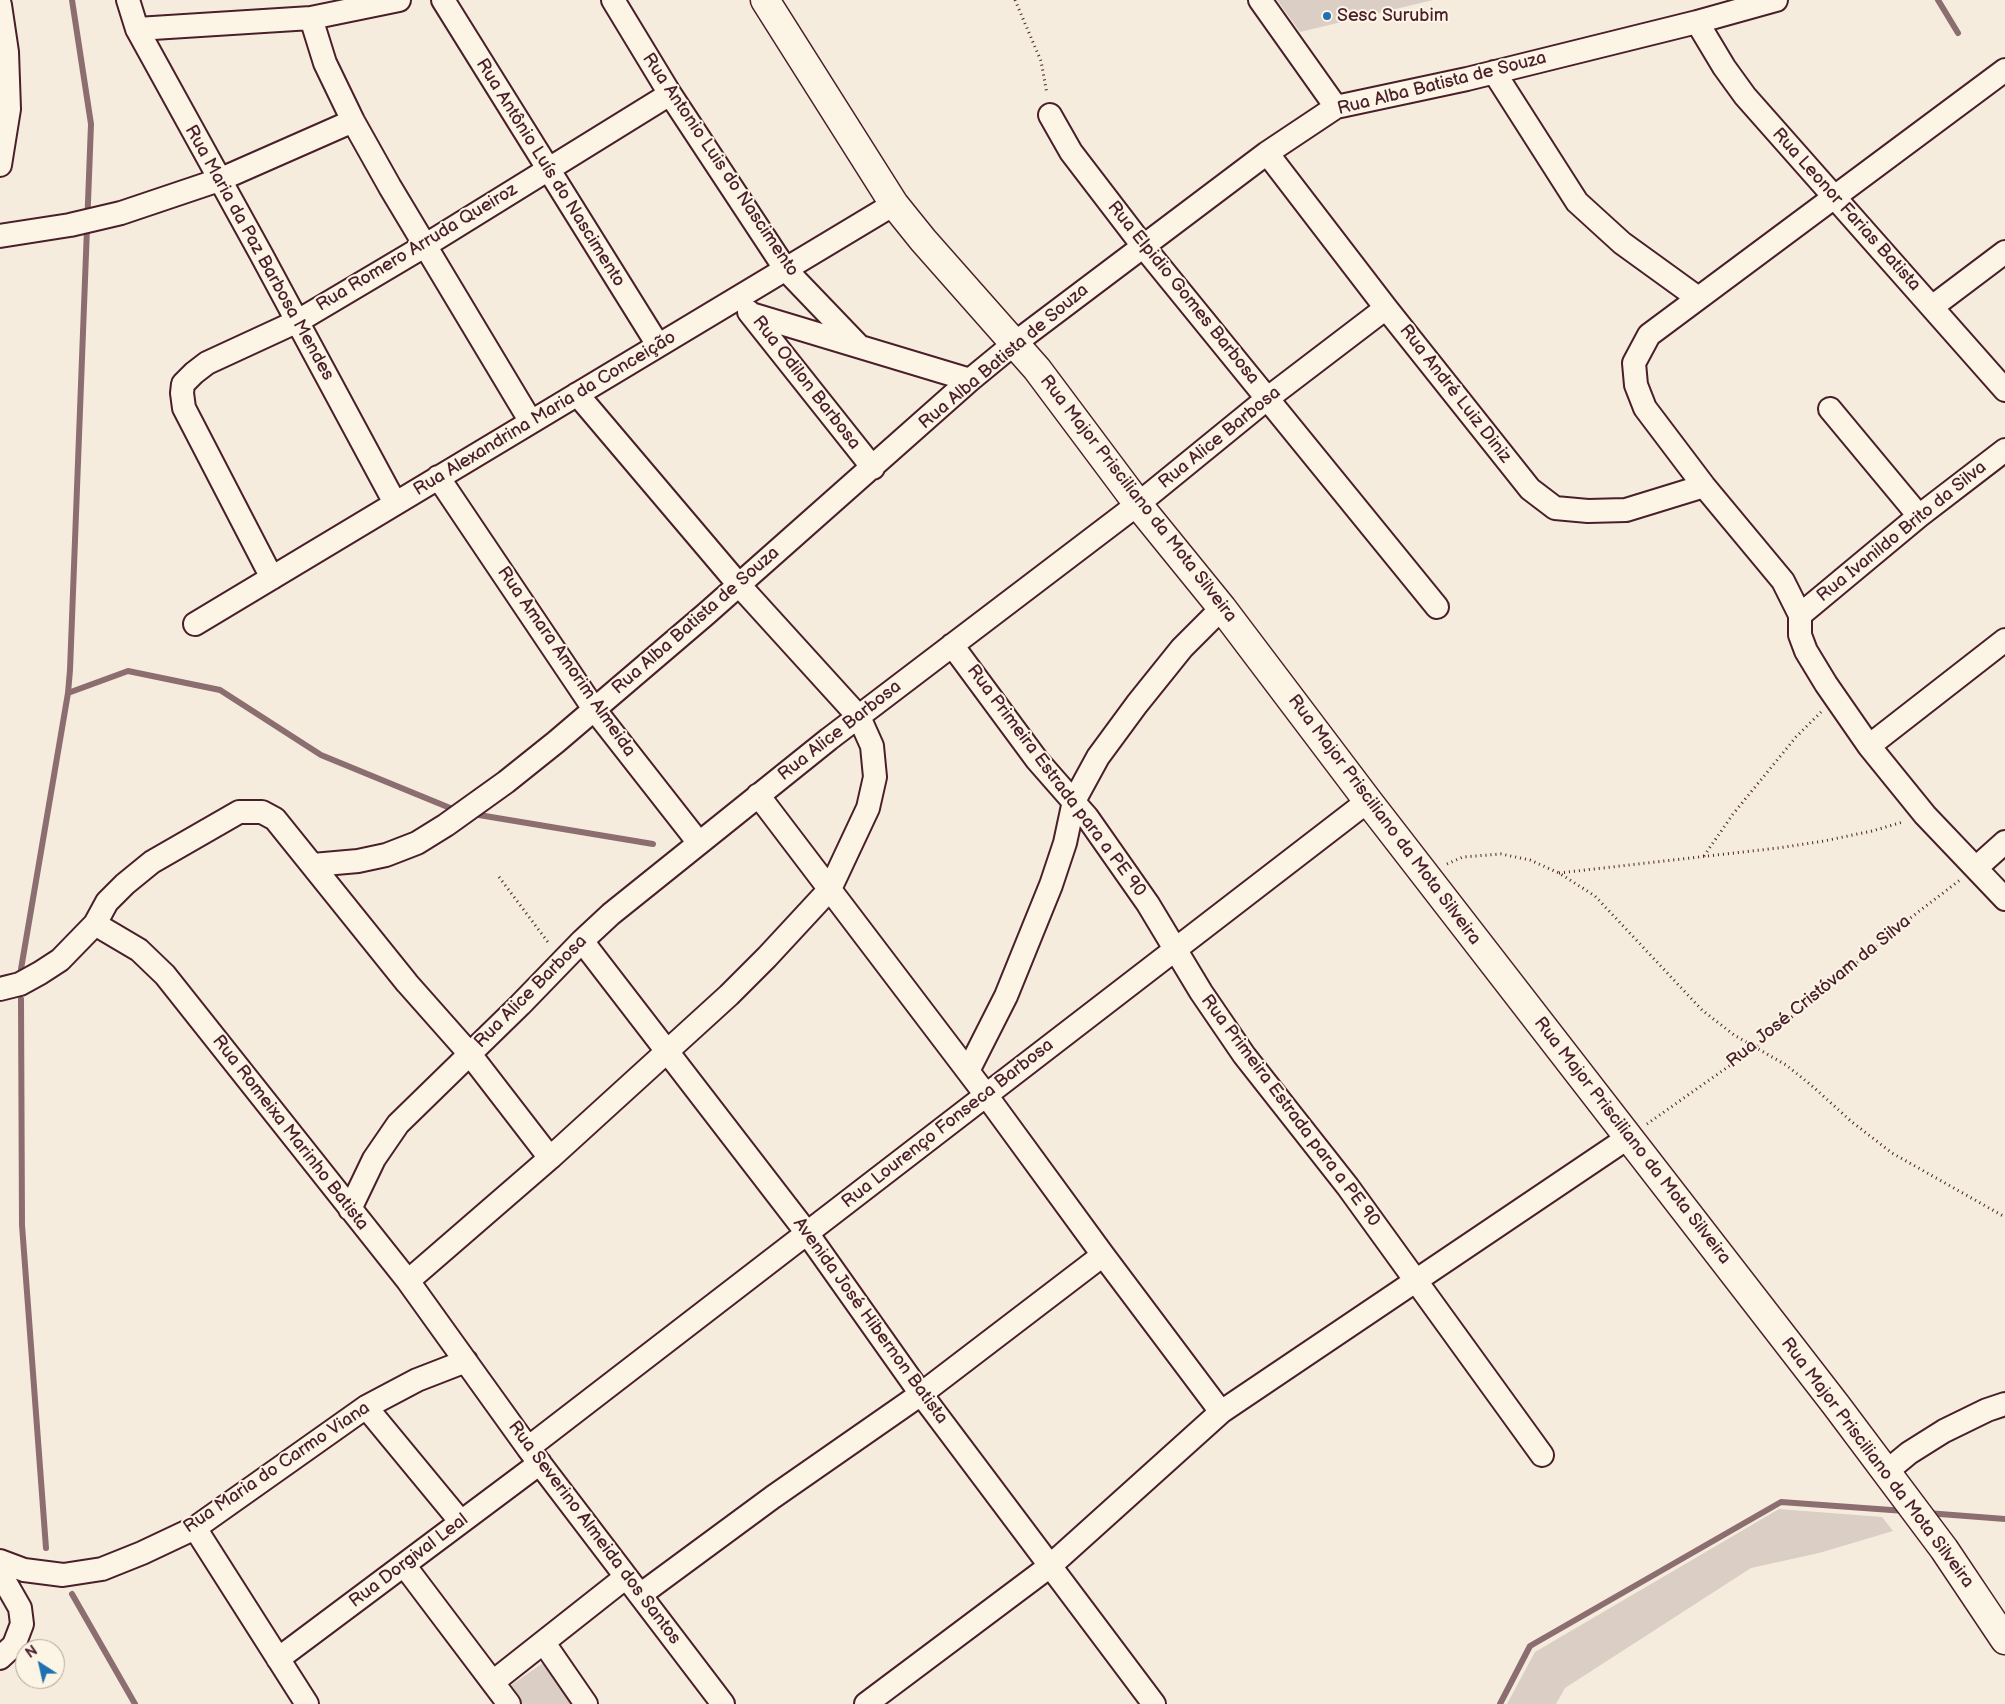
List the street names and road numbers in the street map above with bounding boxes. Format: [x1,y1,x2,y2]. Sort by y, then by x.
street label: Rua Alba Batista de Souza [1335,48,1549,120]
street label: Rua Antonio Luis do Nascimento [637,49,803,281]
street label: Rua Antônio Luís do Nascimento [471,55,629,291]
street label: Rua Maria da Paz Barbosa Mendes [180,122,338,384]
street label: Rua Leonor Farias Batista [1767,124,1925,296]
street label: Rua Romero Arruda Queiroz [313,179,521,317]
street label: Rua Elpidio Gomes Barbosa [1102,197,1264,389]
street label: Rua Alba Batista de Souza [915,280,1093,434]
street label: Rua Odilon Barbosa [747,312,865,454]
street label: Rua André Luiz Diniz [1394,321,1516,467]
street label: Rua Alexandrina Maria da Conceição [410,327,680,501]
street label: Rua Major Prisciliano da Mota Silveira [1035,371,1241,627]
street label: Rua Alice Barbosa [1155,382,1285,494]
street label: Rua Ivanildo Brito da Silva [1813,457,1991,607]
street label: Rua Alba Batista de Souza [608,542,784,700]
street label: Rua Amara Amorim Almeida [492,563,640,761]
street label: Rua Primeira Estrada para a PE 90 [962,661,1150,901]
street label: Rua Alice Barbosa [774,676,906,786]
street label: Rua Major Prisciliano da Mota Silveira [1283,691,1485,949]
street label: Rua José Cristóvam da Silva [1723,911,1915,1073]
street label: Rua Alice Barbosa [470,931,592,1053]
street label: Rua Primeira Estrada para a PE 90 [1196,991,1384,1231]
street label: Rua Major Prisciliano da Mota Silveira [1529,1013,1735,1269]
street label: Rua Romeixa Marinho Batista [207,1031,373,1235]
street label: Rua Lourenço Fonseca Barbosa [838,1035,1058,1213]
street label: Avenida José Hibernon Batista [788,1214,952,1428]
street label: Rua Major Prisciliano da Mota Silveira [1776,1334,1978,1592]
street label: Rua Maria do Carmo Viana [180,1398,374,1538]
street label: Rua Severino Almeida dos Santos [503,1417,685,1649]
street label: Rua Dorgival Leal [345,1509,473,1613]

